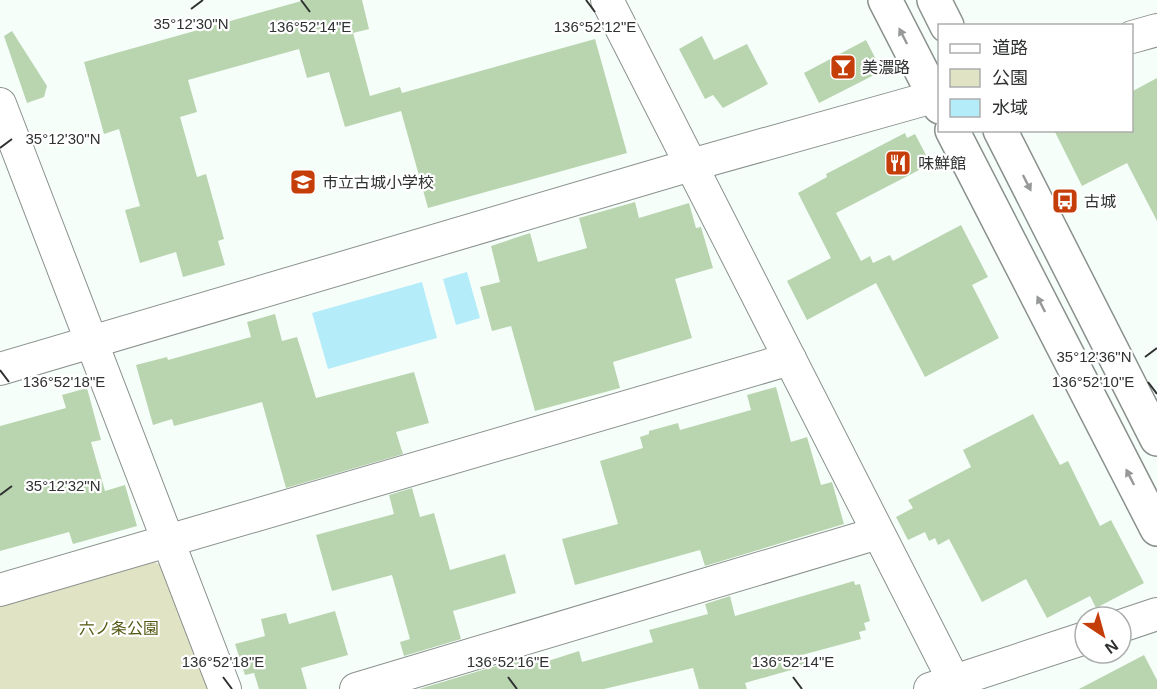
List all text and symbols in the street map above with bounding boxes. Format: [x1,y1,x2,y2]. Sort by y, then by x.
text: 35°12'30"N [153,15,229,32]
text: 136°52'14"E [269,18,351,35]
text: 136°52'12"E [554,18,636,35]
legend [938,24,1133,132]
one-way arrow [899,27,908,44]
text: 道路 [992,38,1028,58]
bar icon: 美濃路 [828,52,858,82]
place label: 美濃路 [862,59,910,76]
text: 公園 [992,68,1028,88]
text: 水域 [992,98,1028,118]
text: 35°12'30"N [25,130,101,147]
restaurant icon: 味鮮館 [883,148,913,178]
place label: 味鮮館 [918,155,966,172]
school or university icon: 市立古城小学校 [288,167,318,197]
place label: 市立古城小学校 [322,174,434,191]
one-way arrow [1022,174,1032,191]
bus stop icon: 古城 [1050,186,1080,216]
place label: 古城 [1084,193,1116,210]
one-way arrow [1036,295,1046,312]
text: 35°12'36"N [1056,348,1132,365]
text: 136°52'18"E [23,373,105,390]
text: 136°52'10"E [1052,373,1134,390]
one-way arrow [1125,469,1135,486]
text: 35°12'32"N [25,477,101,494]
north arrow [1073,605,1133,665]
park label: 六ノ条公園 [79,620,159,637]
text: N [1102,636,1121,657]
text: 136°52'18"E [182,653,264,670]
text: 136°52'16"E [467,653,549,670]
text: 136°52'14"E [752,653,834,670]

